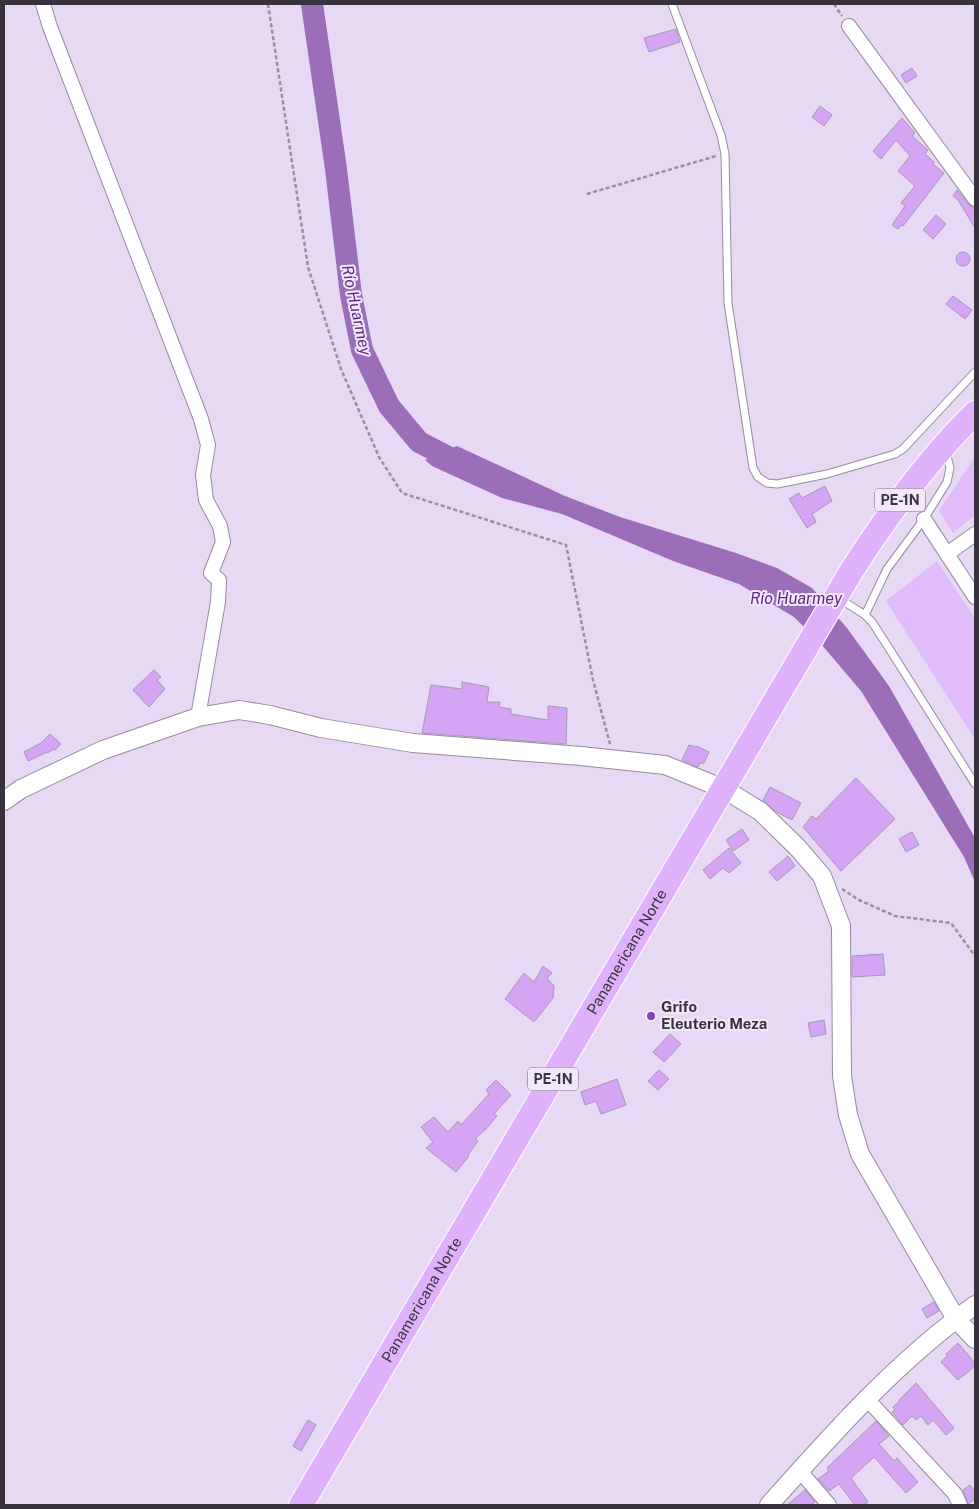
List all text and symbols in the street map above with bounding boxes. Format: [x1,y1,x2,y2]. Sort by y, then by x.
water label: Río Huarmey [338,263,376,358]
road number: PE-1N [875,488,925,512]
water label: Río Huarmey [750,589,843,608]
street label: Panamericana Norte [583,886,670,1017]
place label: Grifo Eleuterio Meza [661,998,767,1032]
marker: Grifo Eleuterio Meza [645,1010,657,1022]
road number: PE-1N [528,1068,578,1090]
street label: Panamericana Norte [378,1234,465,1365]

